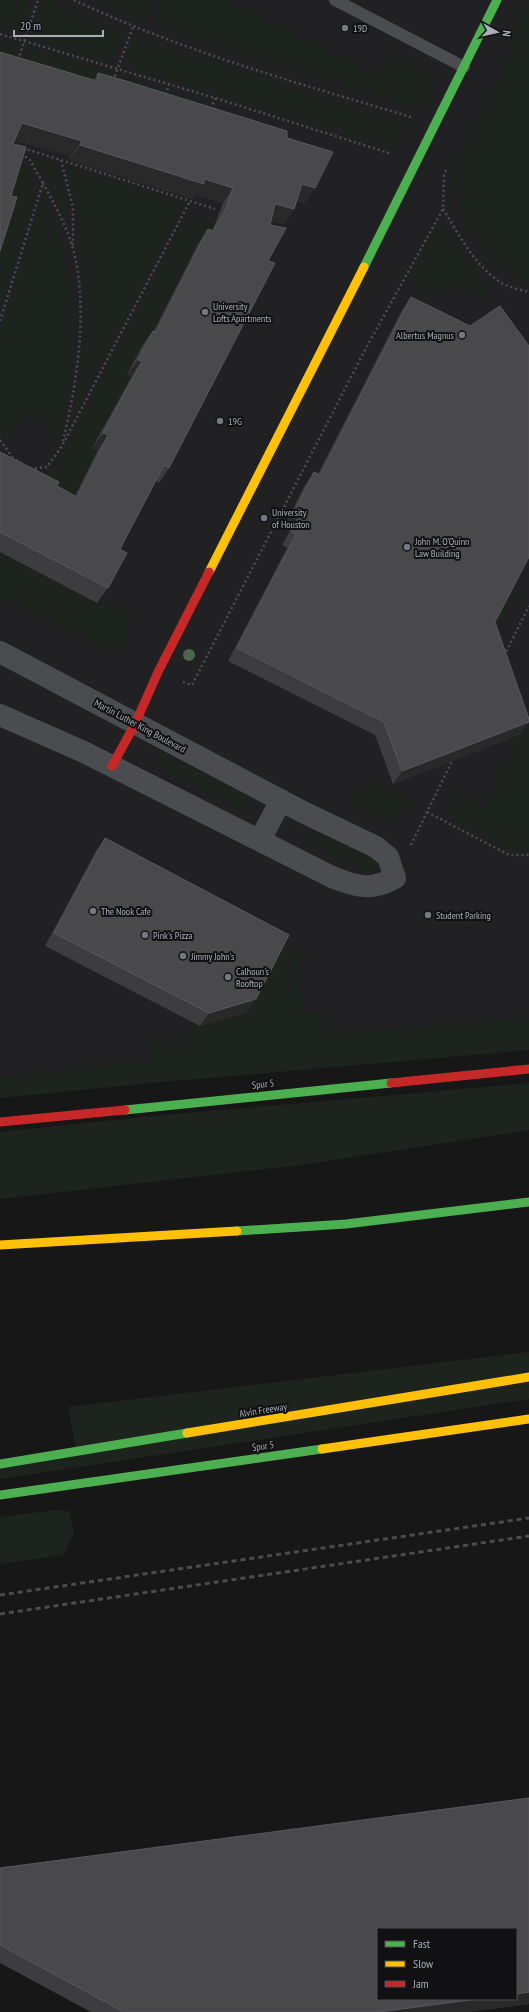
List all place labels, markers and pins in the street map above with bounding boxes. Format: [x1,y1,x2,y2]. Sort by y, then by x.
place label: 19D [353,22,367,35]
marker: 19D [340,23,350,33]
place label: University Lofts Apartments [213,300,272,325]
marker: University Lofts Apartments [200,307,210,317]
place label: Albertus Magnus [396,329,455,342]
marker: Albertus Magnus [457,330,467,340]
place label: 19G [228,415,242,428]
marker: 19G [215,416,225,426]
place label: University of Houston [272,506,310,531]
marker: University of Houston [259,513,269,523]
place label: John M. O’Quinn Law Building [414,535,470,560]
marker: John M. O’Quinn Law Building [402,542,412,552]
place label: The Nook Cafe [101,905,151,918]
marker: The Nook Cafe [88,906,98,916]
place label: Student Parking [436,909,491,922]
marker: Student Parking [423,910,433,920]
place label: Pink's Pizza [153,929,193,942]
marker: Pink's Pizza [140,930,150,940]
place label: Jimmy John's [190,950,235,963]
marker: Jimmy John's [178,951,188,961]
place label: Calhoun's Rooftop [236,965,270,990]
marker: Calhoun's Rooftop [223,972,233,982]

